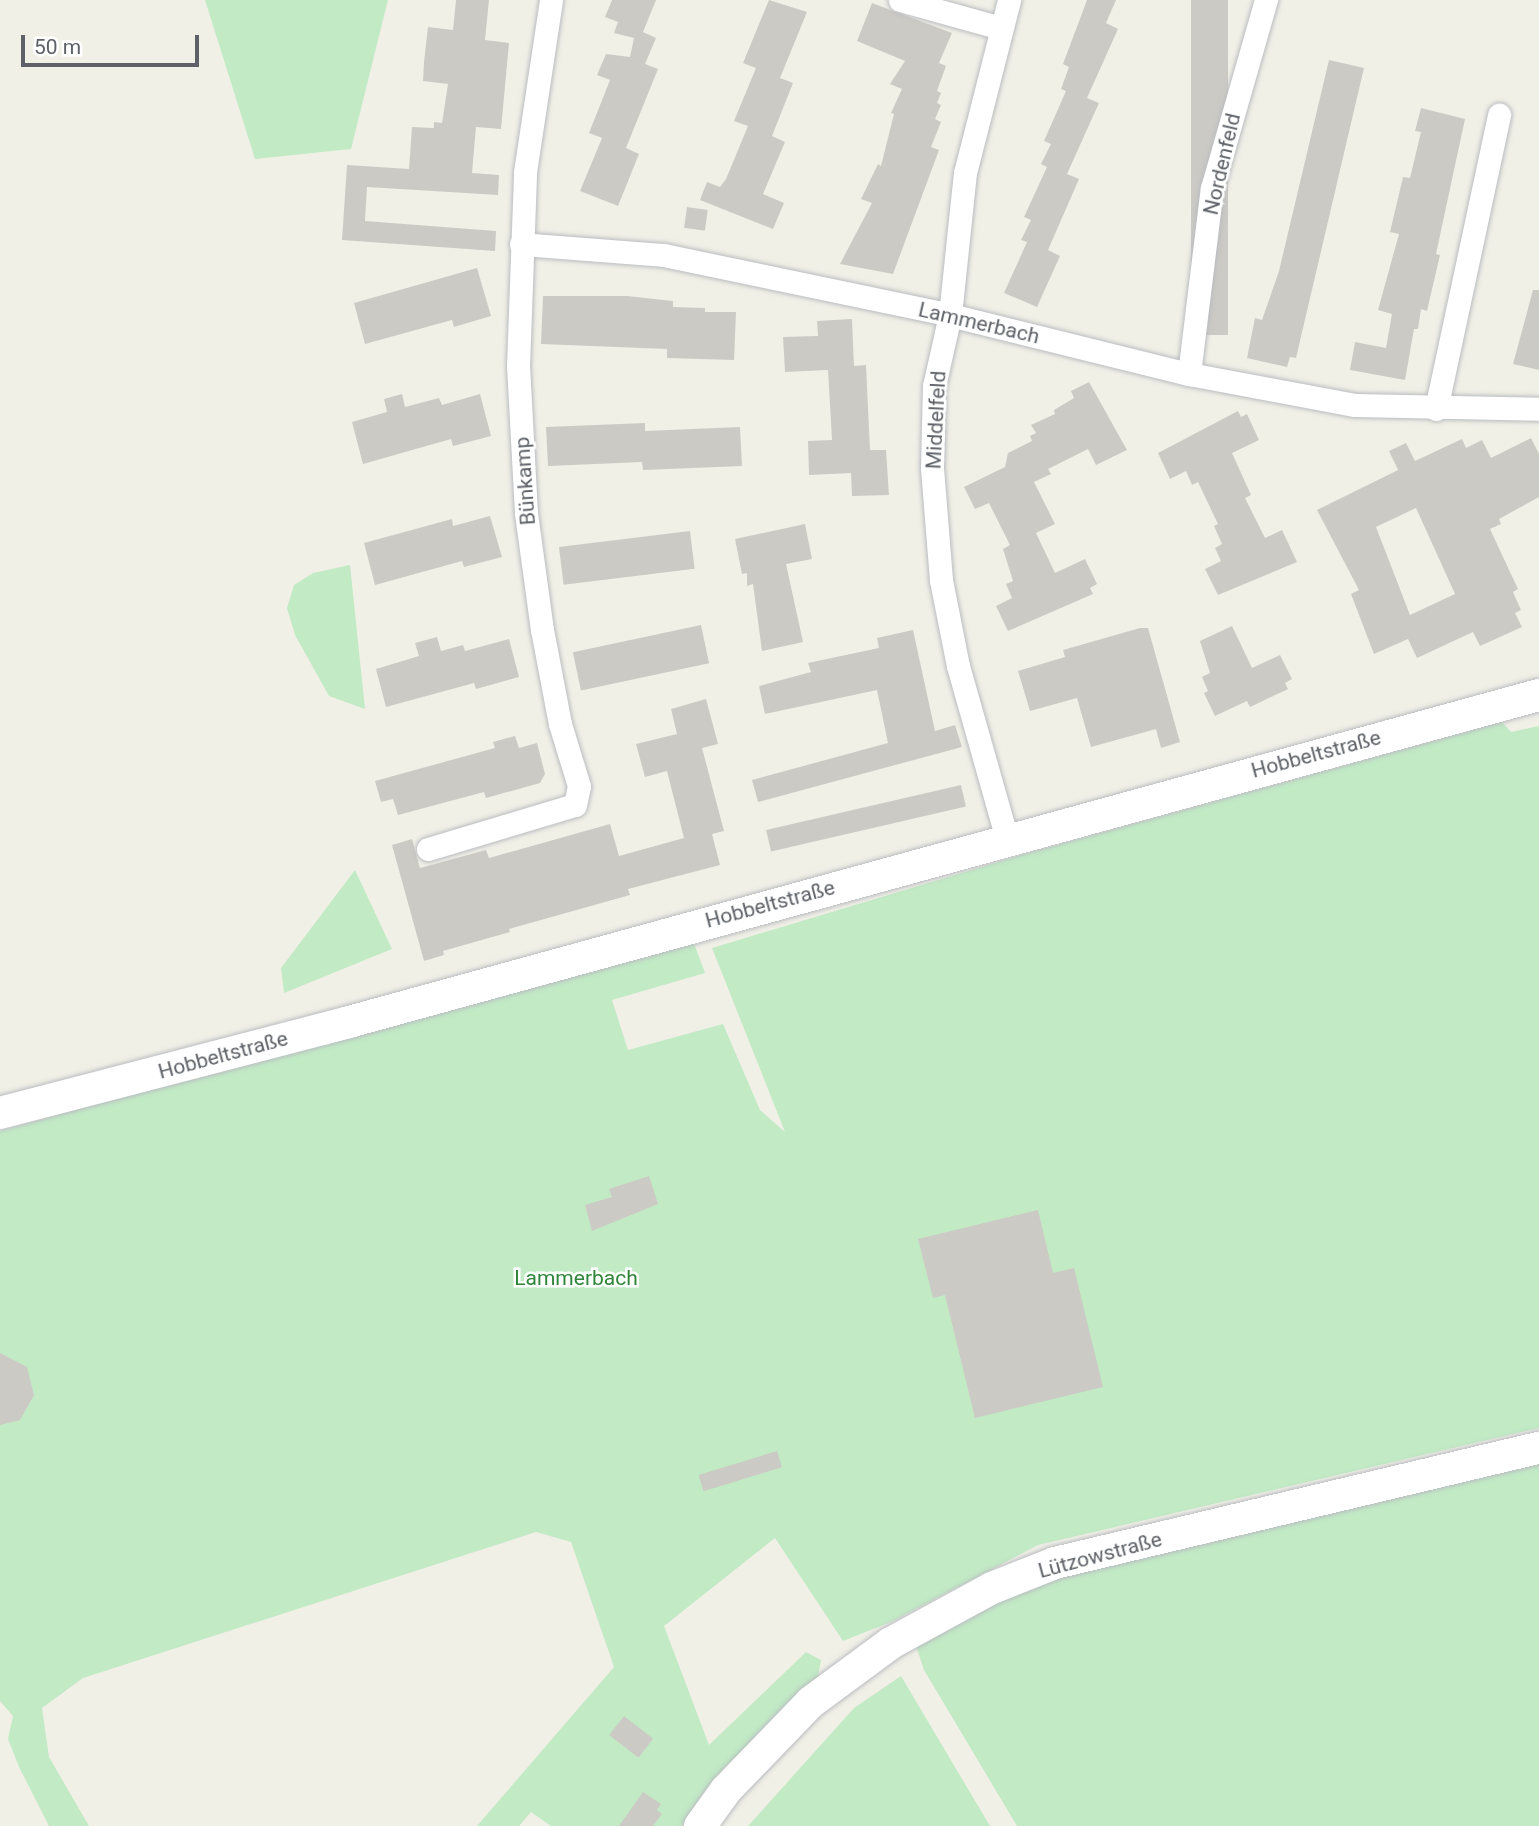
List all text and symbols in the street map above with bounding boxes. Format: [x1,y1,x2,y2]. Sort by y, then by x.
scale bar [24,21,203,65]
text: 50 m [34,35,81,59]
street label: Nordenfeld [1198,111,1246,217]
street label: Lammerbach [916,297,1042,349]
street label: Middelfeld [921,370,951,470]
street label: Bünkamp [509,436,541,526]
street label: Hobbeltstraße [1248,725,1384,783]
street label: Hobbeltstraße [702,875,838,933]
street label: Hobbeltstraße [155,1026,291,1084]
park label: Lammerbach [514,1265,638,1291]
street label: Lützowstraße [1036,1526,1164,1584]

